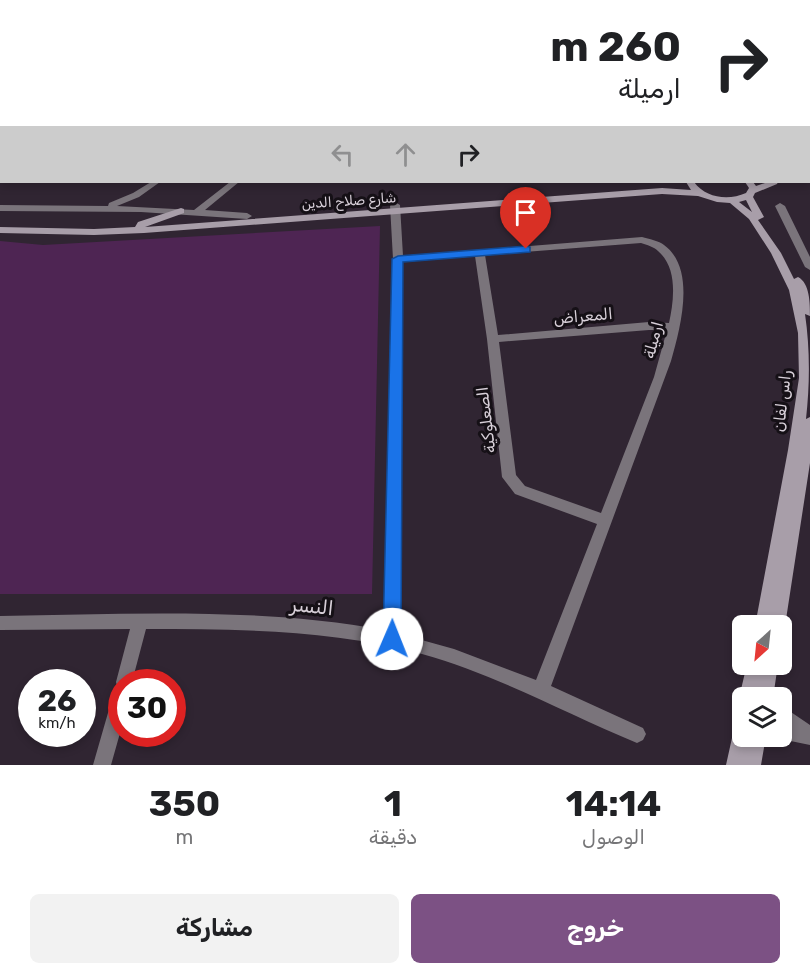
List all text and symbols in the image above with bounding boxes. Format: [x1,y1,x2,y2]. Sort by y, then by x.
text: 260 m [550,22,681,72]
icon: right [702,24,780,102]
text: ارميلة [618,73,681,105]
icon: left [326,138,359,171]
icon: ahead [389,138,422,171]
icon: right [452,138,485,171]
pin [500,187,551,249]
street label: شارع صلاح الدين [301,189,397,215]
icon: arrive [509,196,542,229]
street label: المعراض [553,304,614,329]
street label: ارميلة [639,320,668,361]
street label: راس لفان [769,369,796,433]
street label: الصعلوكية [473,386,500,454]
street label: النسر [288,592,335,620]
position arrow [360,607,424,671]
north arrow [732,615,792,675]
map controls [732,615,792,747]
speed limit sign: 30 [108,669,186,747]
text: 26 [37,683,77,719]
button: layers [732,687,792,747]
text: km/h [38,714,76,732]
text: 350 [149,782,220,825]
text: 1 [384,782,402,825]
text: 14:14 [566,782,661,825]
text: m [176,825,193,849]
text: دقيقة [369,825,417,849]
text: الوصول [582,825,645,849]
button: مشاركة [30,894,399,963]
button: خروج [411,894,780,963]

